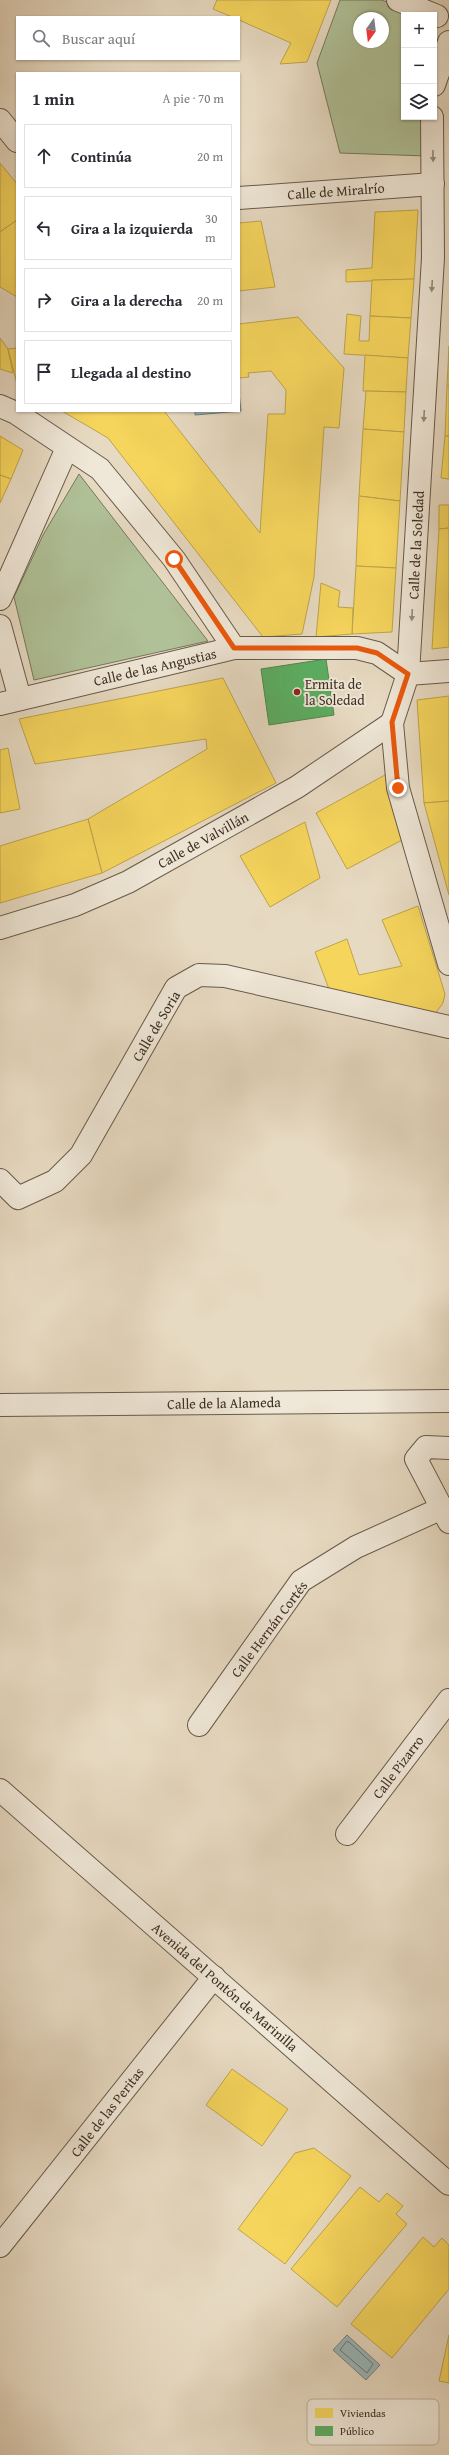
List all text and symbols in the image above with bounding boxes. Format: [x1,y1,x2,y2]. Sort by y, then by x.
north arrow [353,12,389,48]
map controls [401,12,437,120]
button: + [401,12,437,48]
search box [16,16,240,60]
icon: search [30,27,52,49]
text: Buscar aquí [62,28,135,49]
button: − [401,48,437,84]
button: layers [401,84,437,120]
text: 1 min [32,86,74,111]
text: A pie · 70 m [163,89,224,108]
icon: ahead [33,145,55,167]
text: Continúa [71,146,132,167]
text: 20 m [197,147,223,166]
one-way arrow [429,150,436,162]
street label: Calle de Miralrío [287,178,385,204]
text: 30 m [205,209,218,247]
icon: left [33,217,55,239]
text: Gira a la izquierda [71,218,193,239]
one-way arrow [428,280,435,292]
icon: right [33,289,55,311]
text: Gira a la derecha [71,290,182,311]
text: 20 m [197,291,223,310]
icon: arrive [33,361,55,383]
text: Llegada al destino [71,362,191,383]
one-way arrow [420,410,427,422]
street label: Calle de la Soledad [403,490,429,600]
route start [165,550,183,568]
one-way arrow [408,609,415,621]
street label: Calle de las Angustias [92,643,218,691]
place label: Ermita de la Soledad [305,674,365,710]
marker: Ermita de la Soledad [292,687,302,697]
route end [389,779,407,797]
street label: Calle de Valvillán [154,807,252,873]
street label: Calle de Soria [127,987,185,1065]
street label: Calle de la Alameda [167,1392,281,1414]
street label: Calle Hernán Cortés [226,1577,312,1681]
street label: Calle Pizarro [368,1731,428,1803]
street label: Avenida del Pontón de Marinilla [148,1918,303,2056]
street label: Calle de las Peritas [66,2063,148,2161]
legend [307,2399,439,2445]
text: Viviendas [340,2405,386,2421]
text: Público [340,2423,375,2439]

